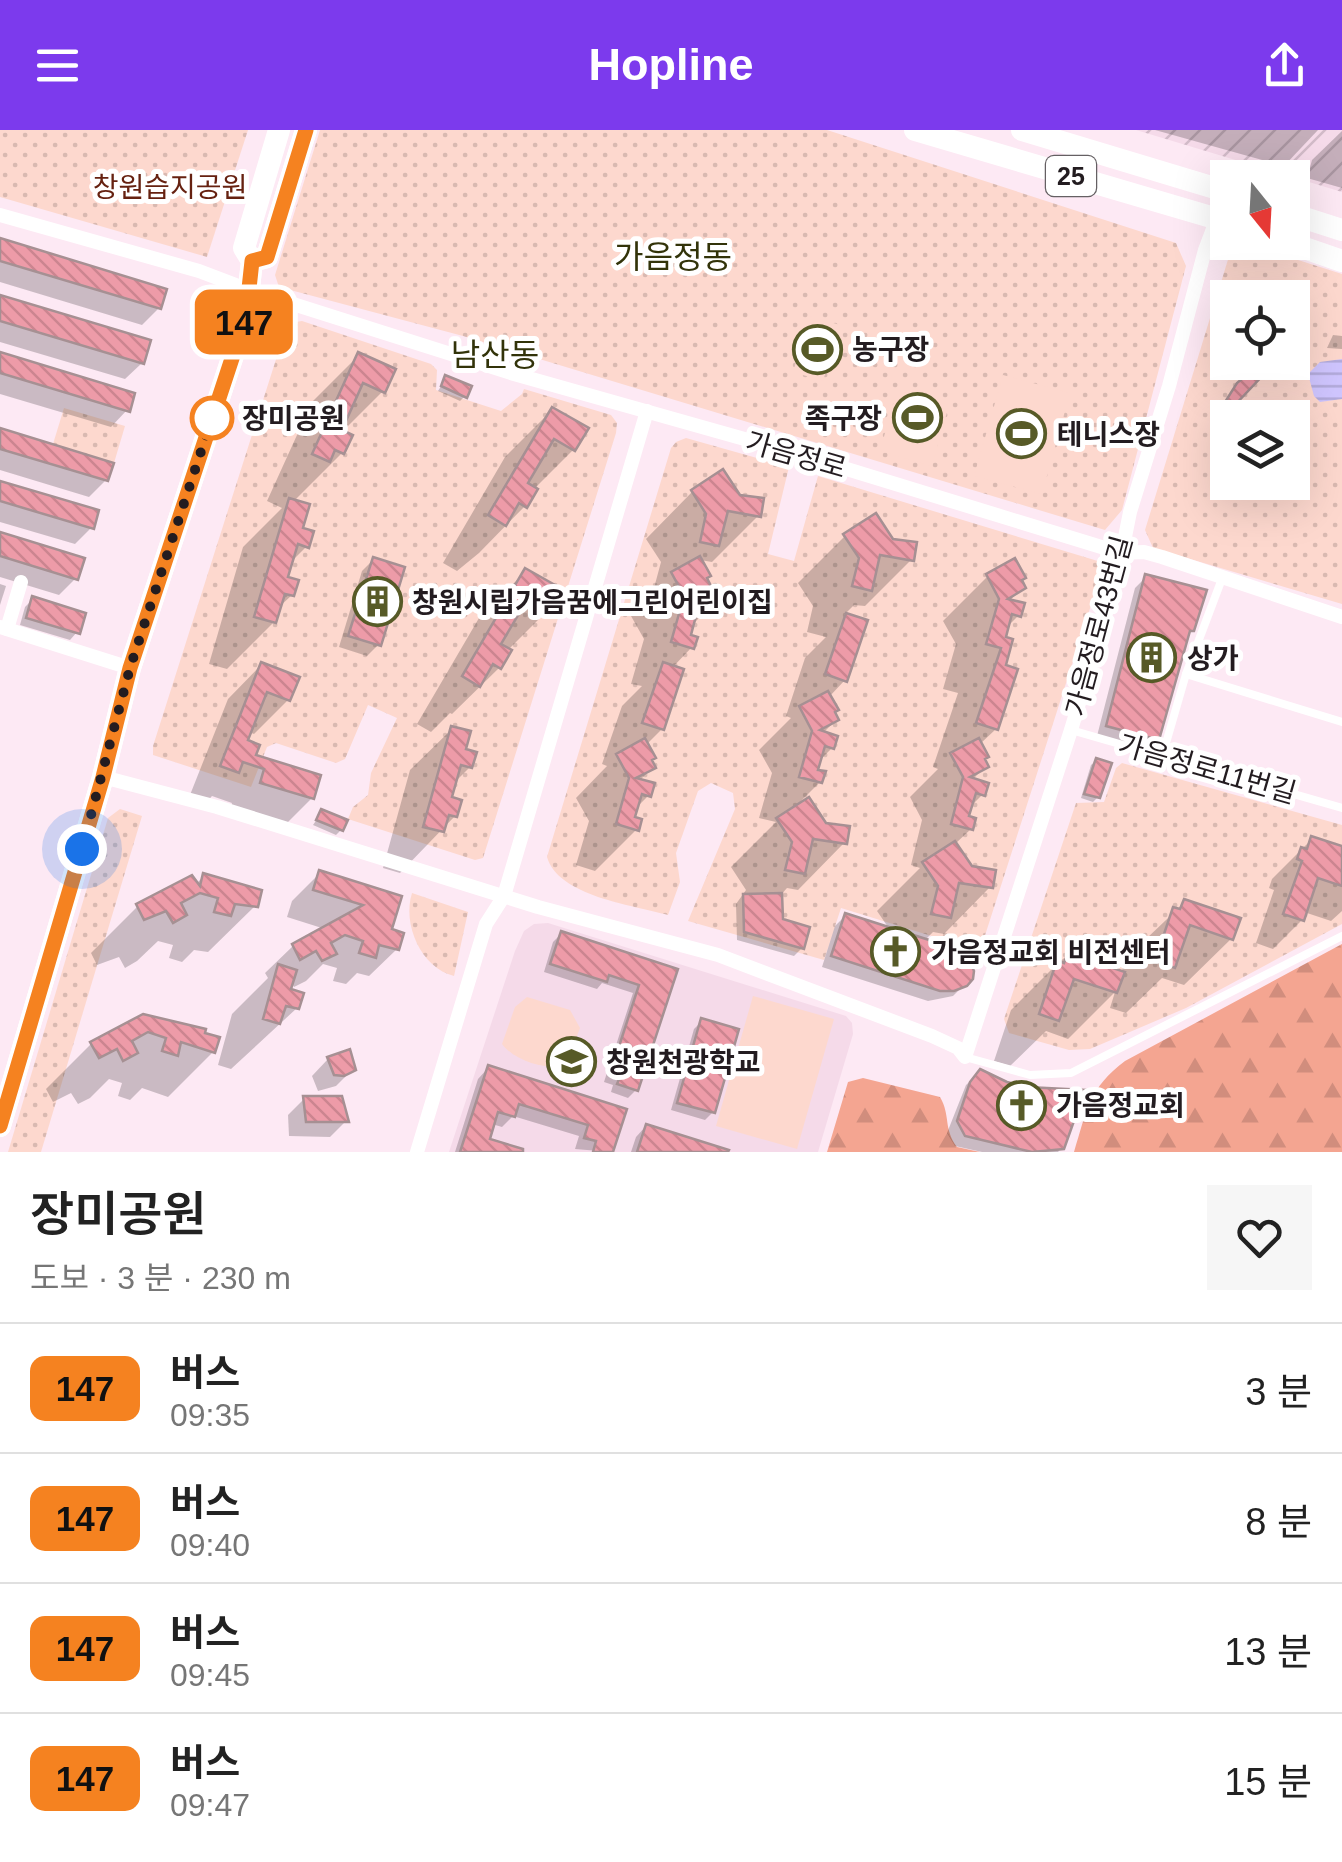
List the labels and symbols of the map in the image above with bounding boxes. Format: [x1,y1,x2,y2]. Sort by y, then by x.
road number: 25 [1046,156,1096,196]
north arrow [1210,160,1310,260]
park label: 창원습지공원 [93,172,247,203]
district label: 가음정동 [614,239,732,275]
line badge: 147 [186,290,302,354]
sports icon: 농구장 [791,323,843,375]
place label: 농구장 [852,334,929,365]
district label: 남산동 [451,337,539,373]
sports icon: 족구장 [891,392,943,444]
marker: 장미공원 [191,397,233,439]
place label: 장미공원 [242,403,345,434]
place label: 족구장 [805,403,882,434]
sports icon: 테니스장 [996,408,1048,460]
place label: 테니스장 [1057,419,1160,450]
street label: 가음정로 [742,426,850,484]
street label: 가음정로43번길 [1060,532,1138,720]
building icon: 창원시립가음꿈에그린어린이집 [351,576,403,628]
place label: 창원시립가음꿈에그린어린이집 [412,587,773,618]
building icon: 상가 [1126,632,1178,684]
place label: 상가 [1187,643,1239,674]
street label: 가음정로11번길 [1114,729,1300,809]
your location [57,824,107,874]
church icon: 가음정교회 비전센터 [870,926,922,978]
place label: 가음정교회 비전센터 [931,937,1171,968]
school or university icon: 창원천광학교 [545,1036,597,1088]
place label: 창원천광학교 [606,1047,761,1078]
church icon: 가음정교회 [995,1079,1047,1131]
place label: 가음정교회 [1056,1090,1185,1121]

